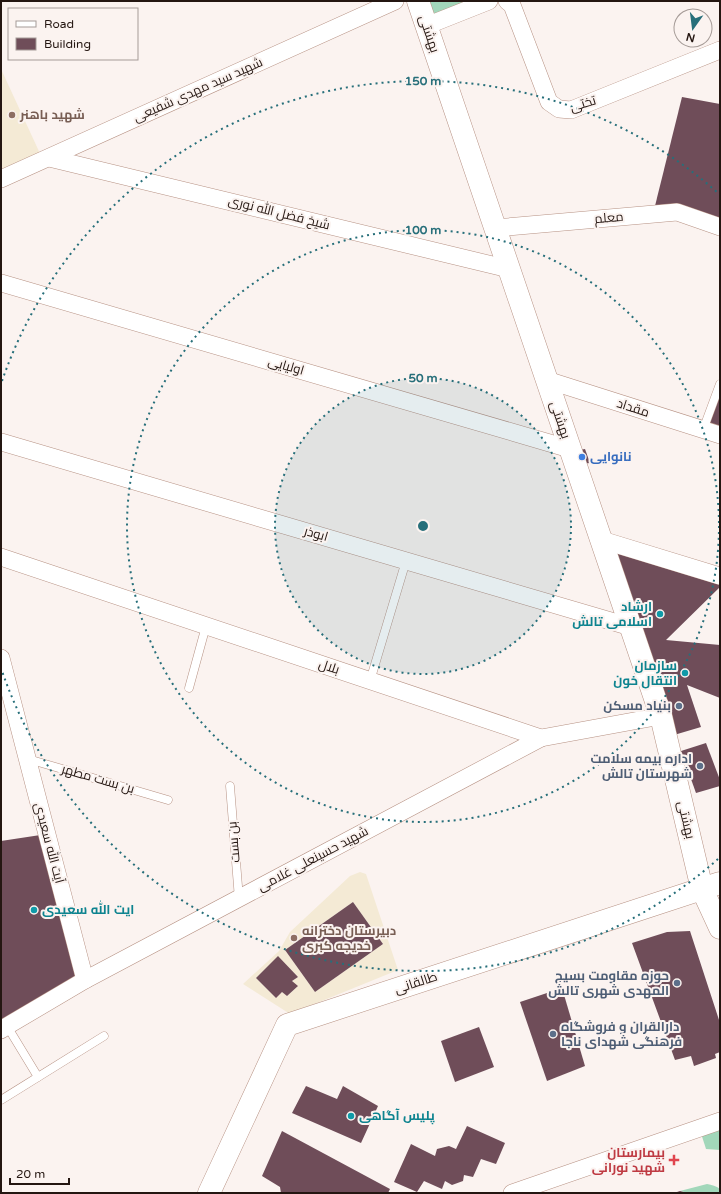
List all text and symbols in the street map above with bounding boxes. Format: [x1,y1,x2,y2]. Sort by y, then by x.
legend [8,8,138,60]
north arrow [673,8,713,48]
street label: بهشتی [415,13,443,55]
text: Road [44,17,74,31]
text: N [685,30,697,45]
text: Building [44,37,91,51]
street label: شهید سید مهدی شفیعی [131,54,265,126]
text: 150 m [405,74,441,88]
street label: تختی [568,92,599,116]
place label: شهید باهنر [19,107,85,123]
marker: شهید باهنر [7,110,17,120]
street label: شیخ فضل الله نوری [227,192,332,233]
street label: معلم [594,209,624,228]
text: 100 m [405,223,441,237]
street label: اولیایی [266,353,306,379]
text: 50 m [408,371,438,385]
street label: مقداد [615,395,651,421]
street label: بهشتی [546,399,574,441]
place label: نانوایی [590,449,632,465]
marker: نانوایی [577,452,587,462]
centre of rings [416,519,430,533]
street label: ابوذر [301,523,330,545]
place label: ارشاد اسلامی تالش [572,599,652,630]
marker: ارشاد اسلامی تالش [655,609,665,619]
street label: بلال [317,656,341,678]
place label: سازمان انتقال خون [613,658,677,689]
marker: سازمان انتقال خون [680,668,690,678]
place label: بنیاد مسکن [603,698,671,714]
marker: بنیاد مسکن [674,701,684,711]
place label: اداره بیمه سلامت شهرستان تالش [590,751,692,782]
street label: بن بست مطهر [59,761,136,797]
marker: اداره بیمه سلامت شهرستان تالش [695,761,705,771]
street label: بهشتی [674,799,698,841]
street label: آیت الله سعیدی [31,801,69,886]
street label: بن بست [224,821,244,863]
street label: شهید حسینعلی غلامی [255,823,371,895]
place label: ایت الله سعیدی [42,900,134,918]
marker: ایت الله سعیدی [29,905,39,915]
place label: دبیرستان دخترانه خدیجه کبری [302,923,396,954]
marker: دبیرستان دخترانه خدیجه کبری [289,933,299,943]
place label: حوزه مقاومت بسیج المهدی شهری تالش [548,968,669,999]
street label: طالقانی [393,969,439,997]
marker: حوزه مقاومت بسیج المهدی شهری تالش [672,978,682,988]
place label: دارالقران و فروشگاه فرهنگی شهدای ناجا [561,1019,682,1050]
marker: دارالقران و فروشگاه فرهنگی شهدای ناجا [548,1029,558,1039]
place label: پلیس آگاهی [359,1108,435,1125]
marker: پلیس آگاهی [346,1111,356,1121]
place label: بیمارستان شهید نورانی [592,1145,665,1176]
marker: بیمارستان شهید نورانی [668,1154,680,1166]
scale bar [10,1160,69,1186]
text: 20 m [16,1167,45,1181]

